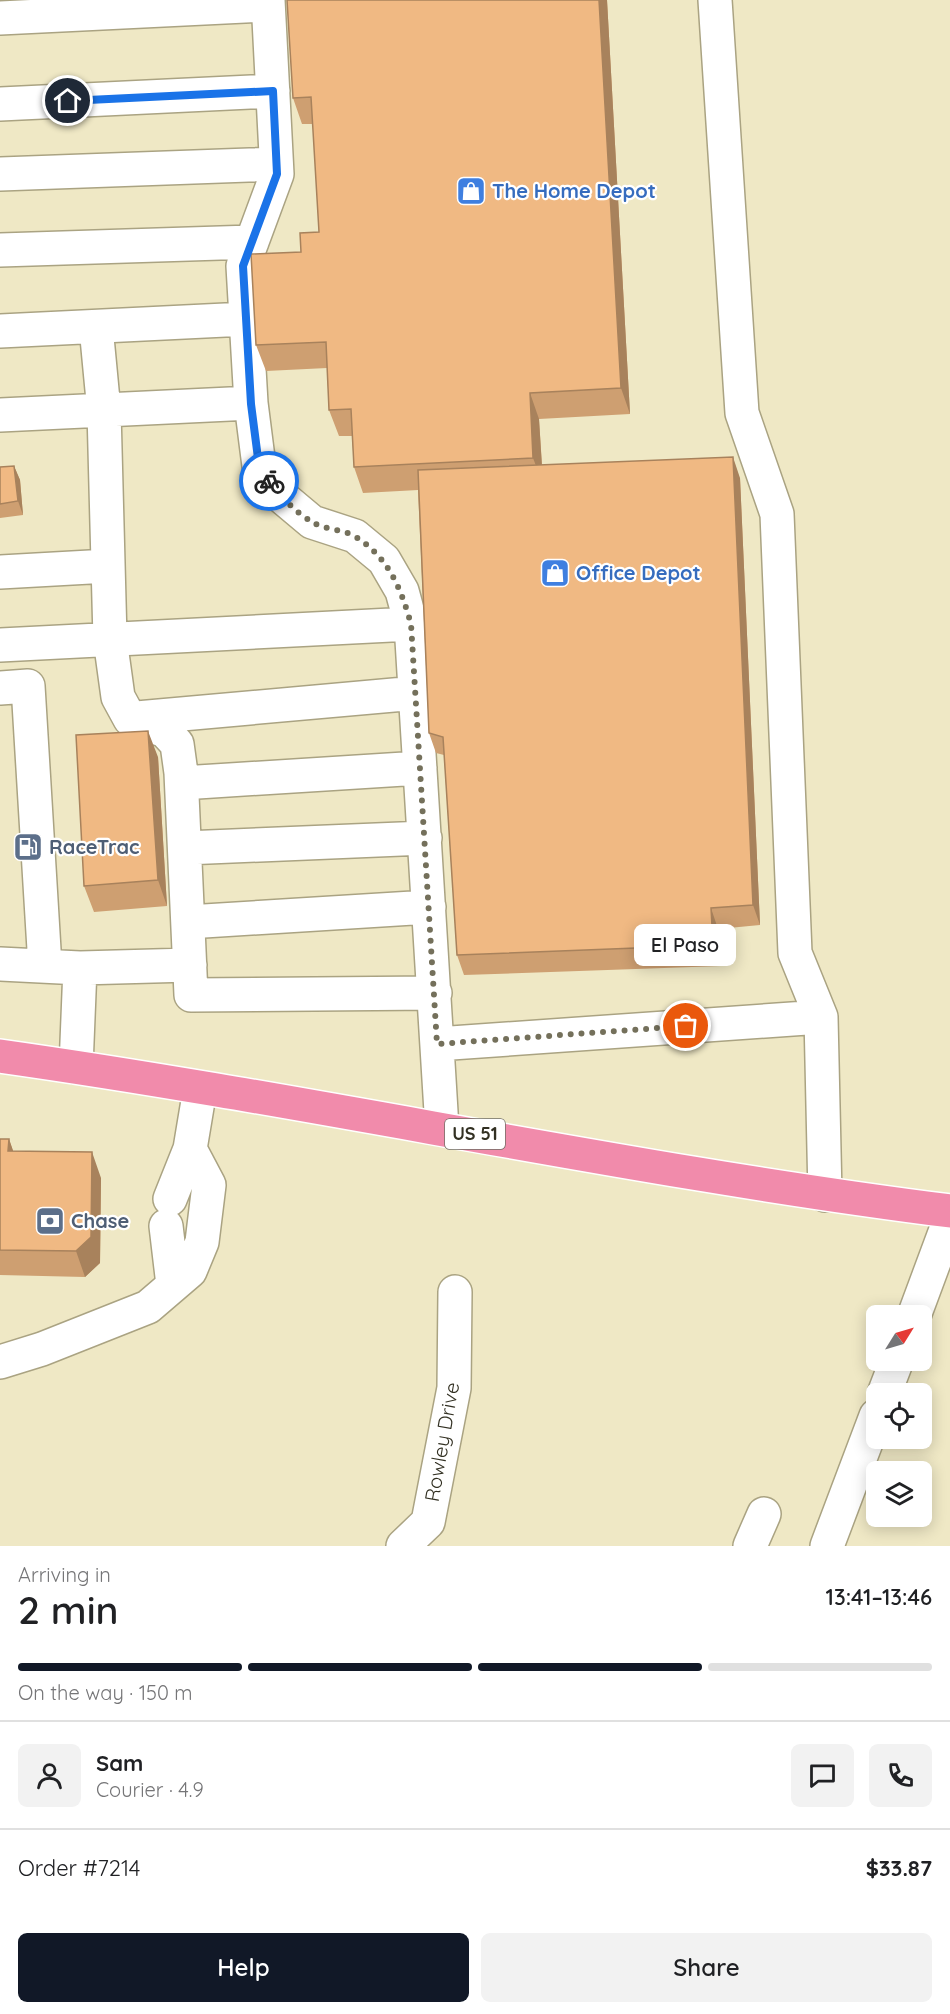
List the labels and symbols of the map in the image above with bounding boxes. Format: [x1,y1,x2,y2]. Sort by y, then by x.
pin [42,75,93,126]
shop icon: The Home Depot [455,175,487,207]
place label: The Home Depot [492,178,656,203]
courier [239,451,299,511]
shop icon: Office Depot [539,557,571,589]
place label: Office Depot [576,560,701,585]
fuel station icon: RaceTrac [12,831,44,863]
place label: RaceTrac [49,834,139,859]
callout: El Paso [635,924,737,966]
pin [660,1000,711,1051]
road number: US 51 [445,1119,505,1149]
bank icon: Chase [34,1205,66,1237]
place label: Chase [71,1208,129,1233]
north arrow [866,1305,932,1371]
street label: Rowley Drive [419,1380,464,1504]

